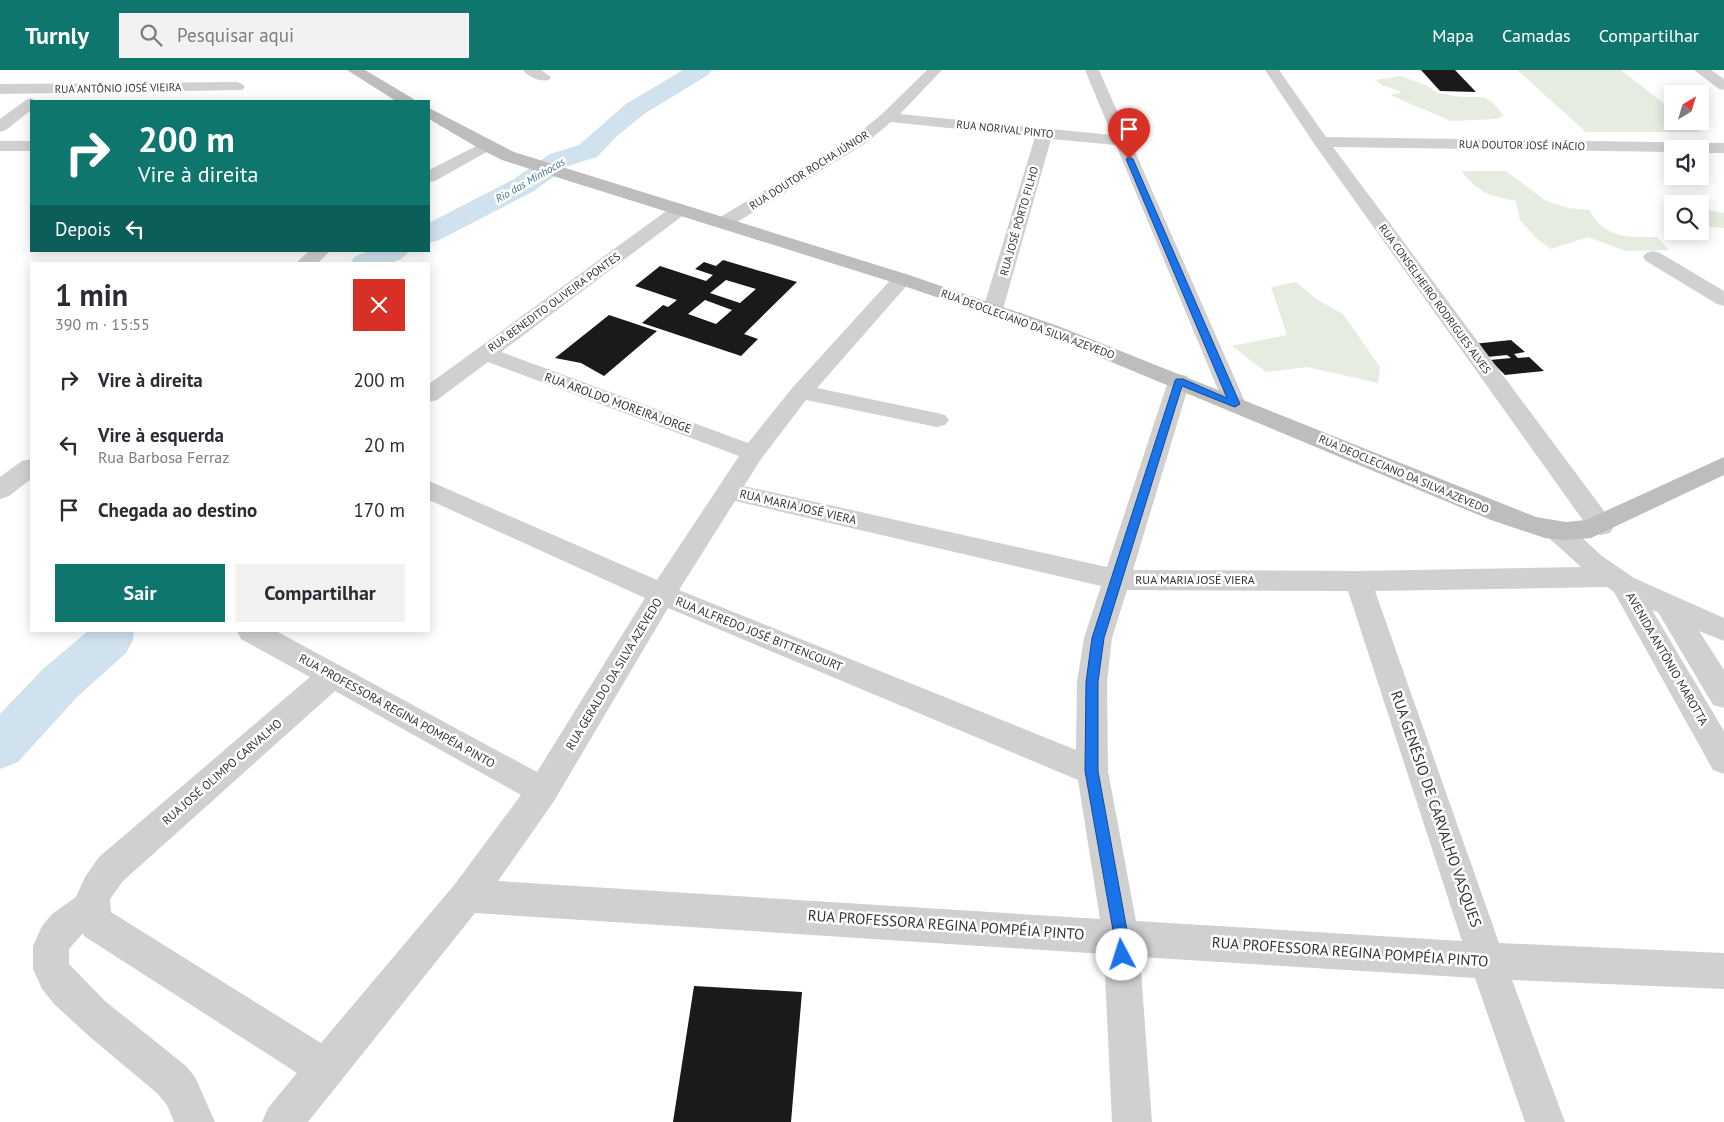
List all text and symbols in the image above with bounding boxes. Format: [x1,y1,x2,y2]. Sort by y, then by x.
search box [119,13,469,58]
text: Turnly [25,20,89,51]
icon: search [137,21,165,49]
text: Pesquisar aqui [177,23,294,47]
text: Mapa [1432,24,1474,47]
text: Camadas [1502,24,1571,47]
text: Compartilhar [1599,24,1699,47]
street label: RUA ANTÔNIO JOSÉ VIEIRA [55,80,182,96]
north arrow [1664,85,1709,130]
map controls [1664,85,1709,240]
pin [1108,108,1150,159]
icon: arrive [1115,115,1143,143]
text: 200 m [138,116,235,162]
street label: RUA NORIVAL PINTO [956,117,1054,141]
icon: right [55,120,120,185]
street label: RUA DOUTOR ROCHA JÚNIOR [747,127,872,213]
street label: RUA DOUTOR JOSÉ INÁCIO [1459,137,1585,153]
button: sound [1664,140,1709,185]
water label: Rio das Minhocas [493,154,568,206]
text: Vire à direita [138,160,258,188]
street label: RUA JOSÉ PÔRTO FILHO [997,165,1041,277]
button: search [1664,195,1709,240]
icon: left [121,215,149,243]
text: Depois [55,217,111,241]
street label: RUA CONSELHEIRO RODRIGUES ALVES [1376,221,1494,377]
street label: RUA BENEDITO OLIVEIRA PONTES [485,249,623,355]
text: 1 min [55,275,128,314]
button: close [353,279,405,331]
street label: RUA DEOCLECIANO DA SILVA AZEVEDO [939,286,1117,362]
text: 390 m · 15:55 [55,314,150,334]
icon: right [55,366,83,394]
text: Vire à direita [98,368,203,392]
text: 200 m [353,368,405,392]
street label: RUA AROLDO MOREIRA JORGE [543,369,694,436]
text: Vire à esquerda [98,423,224,447]
icon: left [55,431,83,459]
street label: RUA DEOCLECIANO DA SILVA AZEVEDO [1317,432,1491,516]
text: 20 m [364,433,405,457]
text: Rua Barbosa Ferraz [98,447,229,467]
street label: RUA MARIA JOSÉ VIERA [738,486,858,527]
icon: arrive [55,496,83,524]
text: Chegada ao destino [98,498,257,522]
text: 170 m [353,498,405,522]
button: Sair [55,564,225,622]
button: Compartilhar [235,564,405,622]
street label: RUA MARIA JOSÉ VIERA [1135,572,1255,587]
street label: AVENIDA ANTÔNIO MAROTTA [1623,590,1712,728]
street label: RUA ALFREDO JOSÉ BITTENCOURT [674,593,845,674]
street label: RUA GERALDO DA SILVA AZEVEDO [562,595,665,752]
street label: RUA PROFESSORA REGINA POMPÉIA PINTO [297,650,498,771]
street label: RUA GENÉSIO DE CARVALHO VASQUES [1387,688,1486,930]
street label: RUA JOSÉ OLIMPO CARVALHO [159,716,285,828]
street label: RUA PROFESSORA REGINA POMPÉIA PINTO [807,905,1085,944]
position arrow [1095,928,1147,980]
street label: RUA PROFESSORA REGINA POMPÉIA PINTO [1211,932,1489,971]

